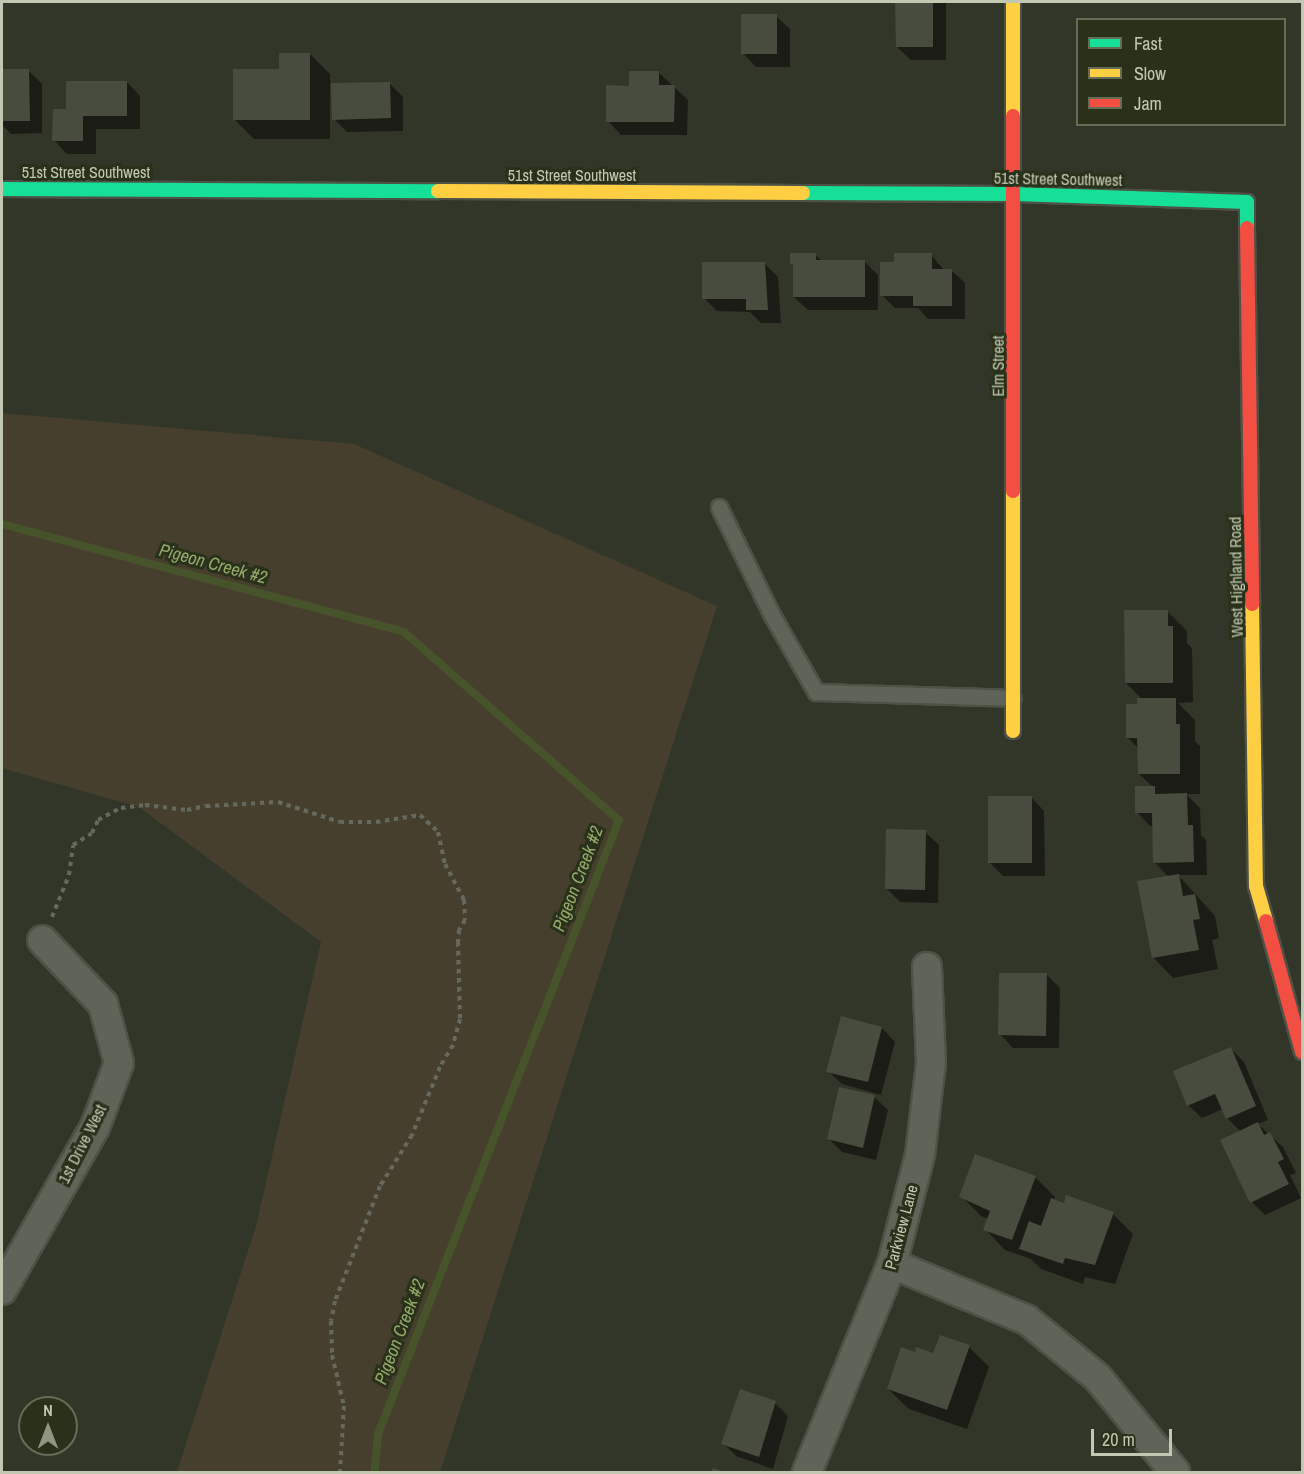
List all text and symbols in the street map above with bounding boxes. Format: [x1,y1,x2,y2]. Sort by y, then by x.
legend [1076,18,1286,126]
text: Fast [1134,31,1162,56]
text: Slow [1134,61,1166,86]
text: Jam [1134,91,1162,116]
street label: 51st Street Southwest [22,162,150,182]
street label: 51st Street Southwest [508,165,636,185]
street label: 51st Street Southwest [994,168,1122,190]
street label: Elm Street [988,335,1008,397]
street label: West Highland Road [1225,516,1247,638]
water label: Pigeon Creek #2 [157,539,269,589]
water label: Pigeon Creek #2 [548,823,608,935]
street label: 1st Drive West [54,1101,110,1187]
street label: Parkview Lane [880,1183,922,1271]
water label: Pigeon Creek #2 [370,1276,430,1388]
north arrow [18,1396,78,1456]
text: N [43,1399,53,1421]
scale bar [1094,1417,1175,1455]
text: 20 m [1102,1427,1135,1452]

